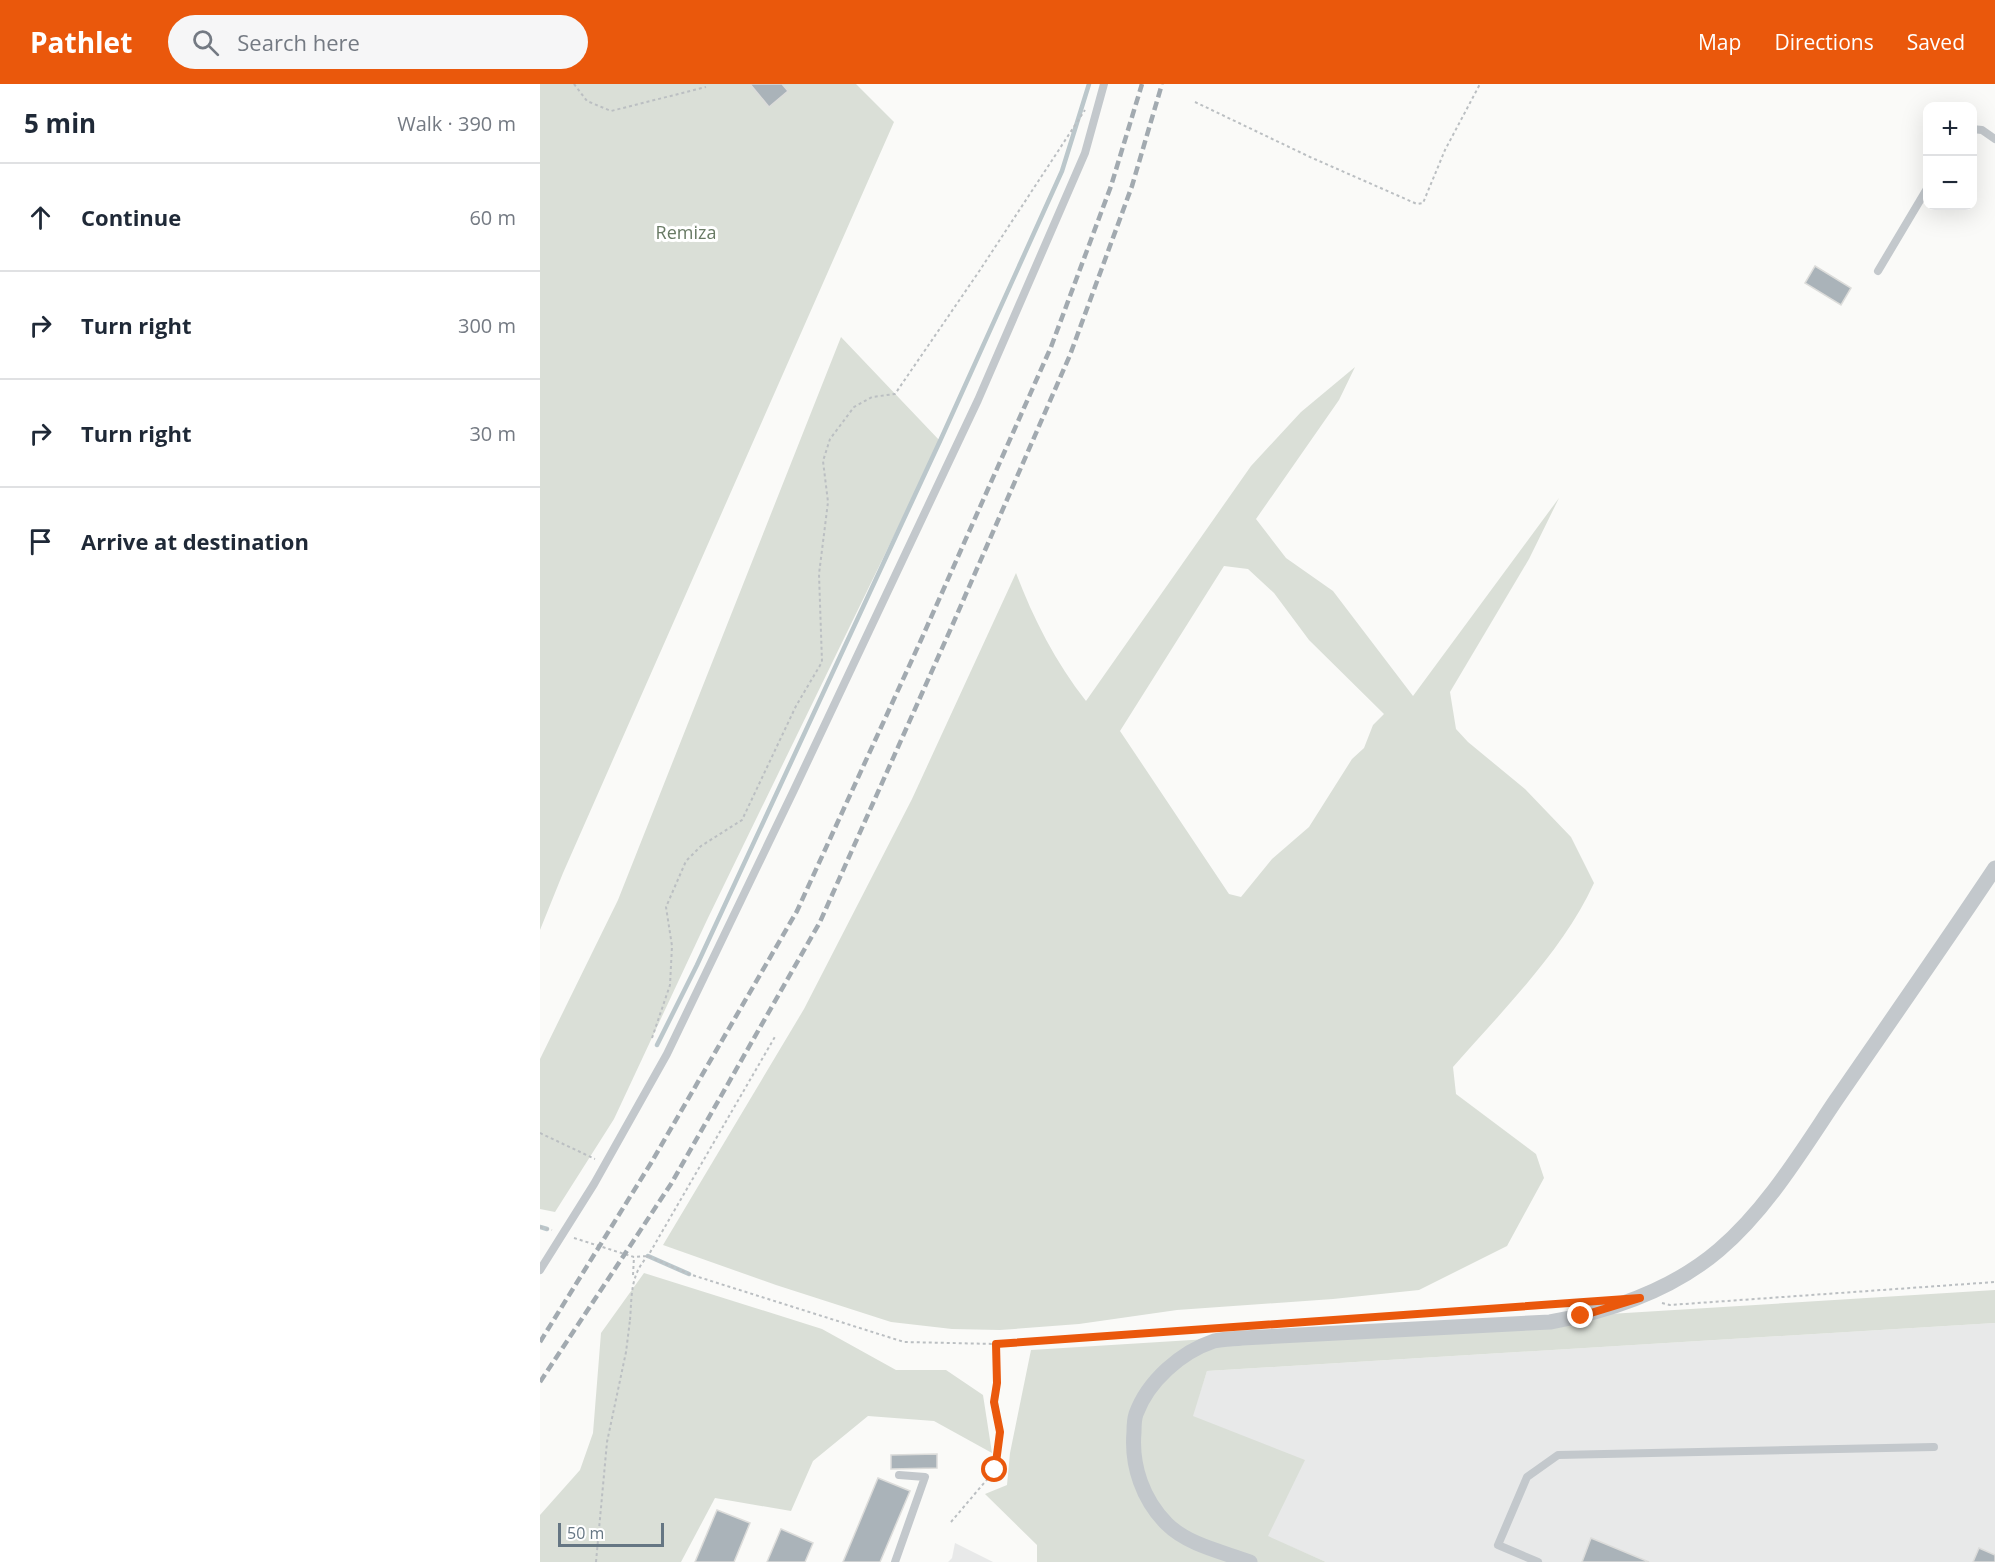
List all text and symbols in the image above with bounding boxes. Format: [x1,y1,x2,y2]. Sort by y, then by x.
search box [168,15,588,69]
text: Pathlet [30,23,132,61]
icon: search [189,26,222,59]
text: Search here [237,27,360,57]
text: Map [1698,28,1741,56]
text: Directions [1774,28,1874,56]
text: Saved [1907,28,1965,56]
map controls [1923,102,1977,210]
button: + [1923,102,1977,156]
text: 5 min [24,105,96,141]
text: Walk · 390 m [397,110,516,137]
button: − [1923,156,1977,210]
icon: ahead [24,201,57,234]
text: Continue [81,202,181,232]
text: 60 m [469,204,516,231]
park label: Remiza [656,220,716,244]
icon: right [24,309,57,342]
text: Turn right [81,310,192,340]
text: 300 m [458,312,516,339]
icon: right [24,417,57,450]
text: Turn right [81,418,192,448]
text: 30 m [469,420,516,447]
icon: arrive [24,525,57,558]
text: Arrive at destination [81,526,309,556]
route end [1567,1302,1593,1328]
route start [981,1456,1007,1482]
scale bar [558,1520,664,1548]
text: 50 m [567,1522,604,1544]

